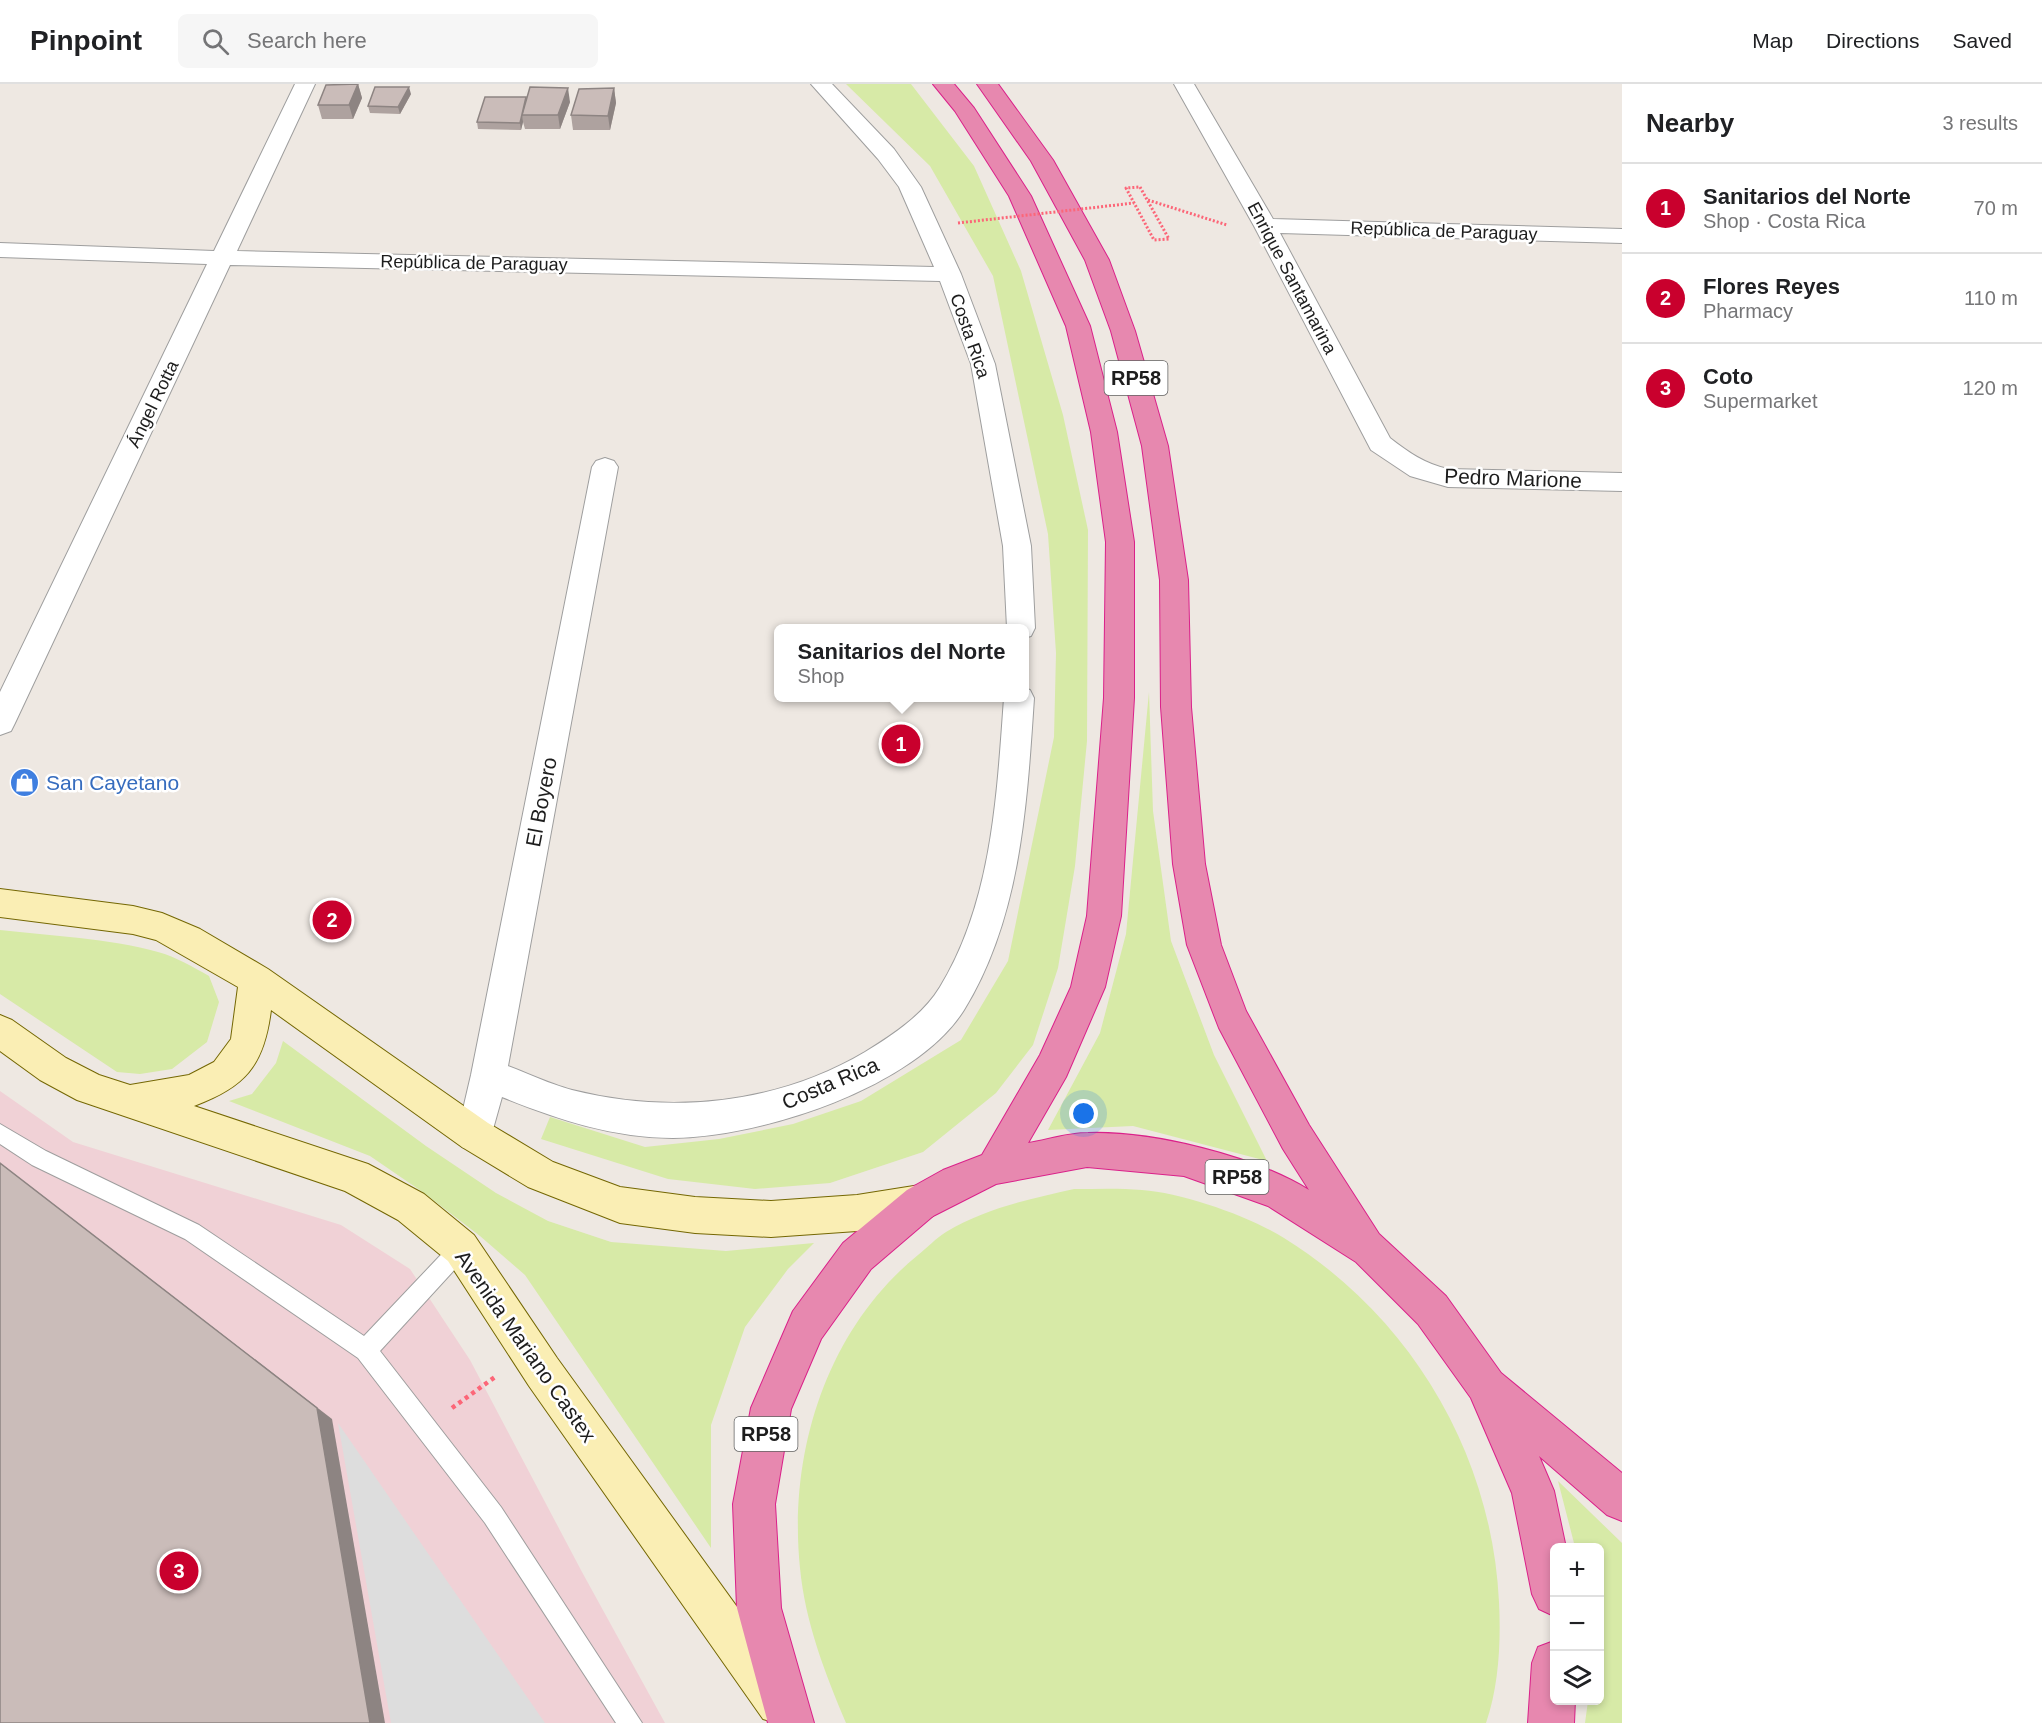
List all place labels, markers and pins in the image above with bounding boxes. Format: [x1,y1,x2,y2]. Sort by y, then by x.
pin: 1 [882,722,920,766]
shop icon: San Cayetano [9,766,41,798]
place label: San Cayetano [46,771,179,794]
pin: 2 [312,898,352,942]
pin: 3 [160,1548,198,1594]

